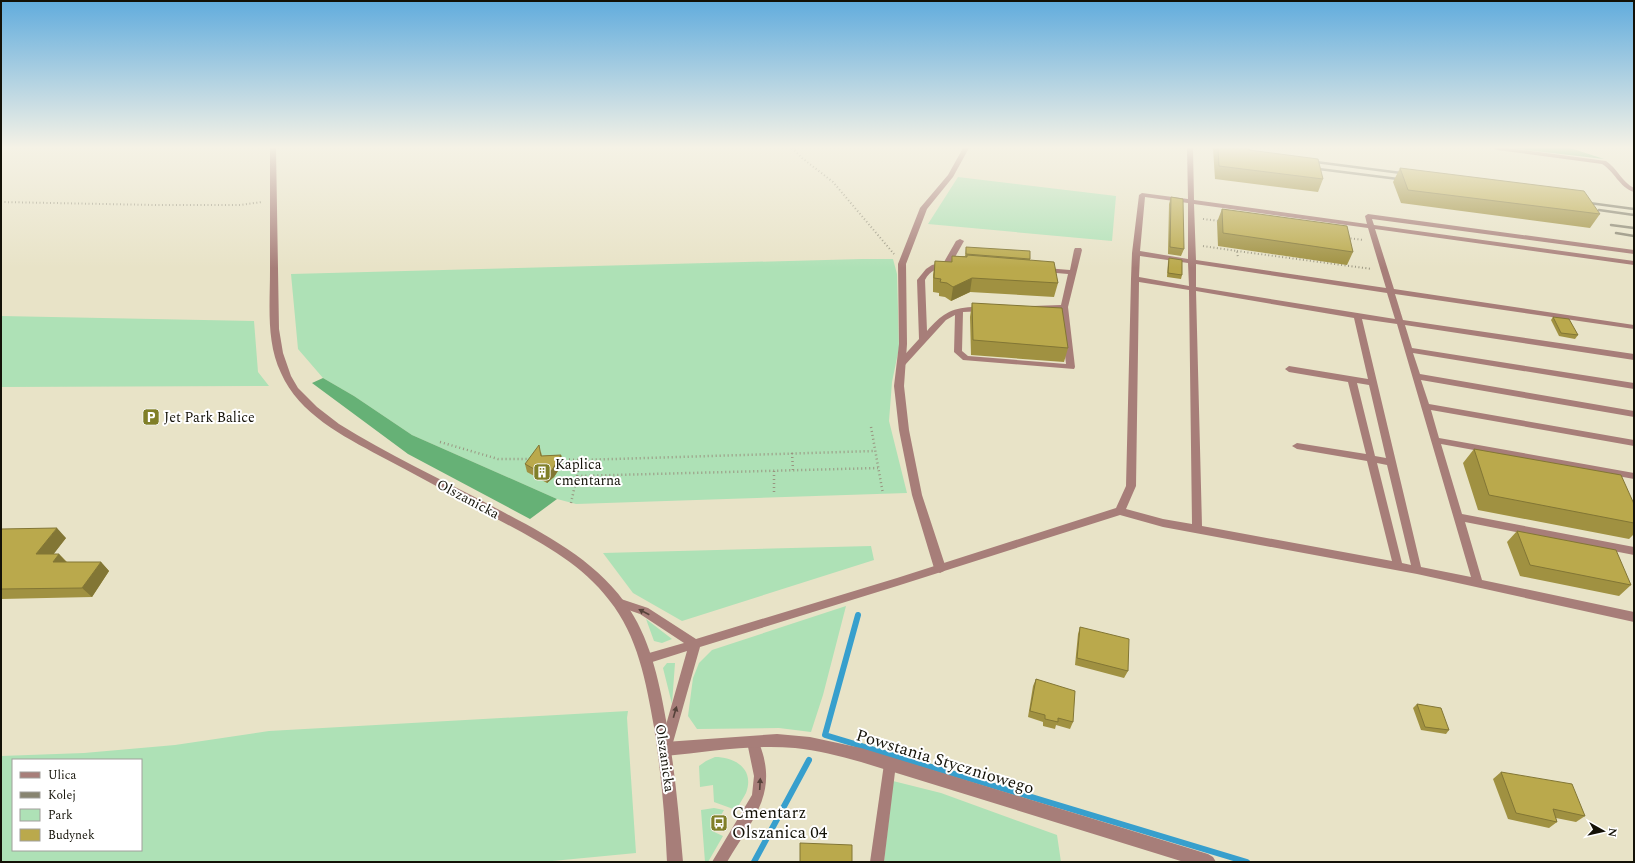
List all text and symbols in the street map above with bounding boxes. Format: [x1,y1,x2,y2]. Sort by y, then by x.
parking icon: Jet Park Balice [141,407,161,427]
place label: Jet Park Balice [164,407,255,428]
place label: Kaplica cmentarna [555,454,621,491]
building icon: Kaplica cmentarna [532,462,552,482]
street label: Olszanicka [433,474,503,524]
one-way arrow [639,609,650,615]
one-way arrow [672,705,678,717]
street label: Olszanicka [650,723,680,794]
street label: Powstania Styczniowego [853,723,1037,801]
legend [12,759,142,851]
text: Ulica [48,766,77,785]
one-way arrow [756,778,763,790]
text: Kolej [48,786,76,805]
place label: Cmentarz Olszanica 04 [732,800,828,846]
text: Park [48,806,73,825]
north arrow [1583,811,1623,851]
bus stop icon: Cmentarz Olszanica 04 [709,813,729,833]
text: Budynek [48,826,95,845]
text: N [1603,827,1621,838]

